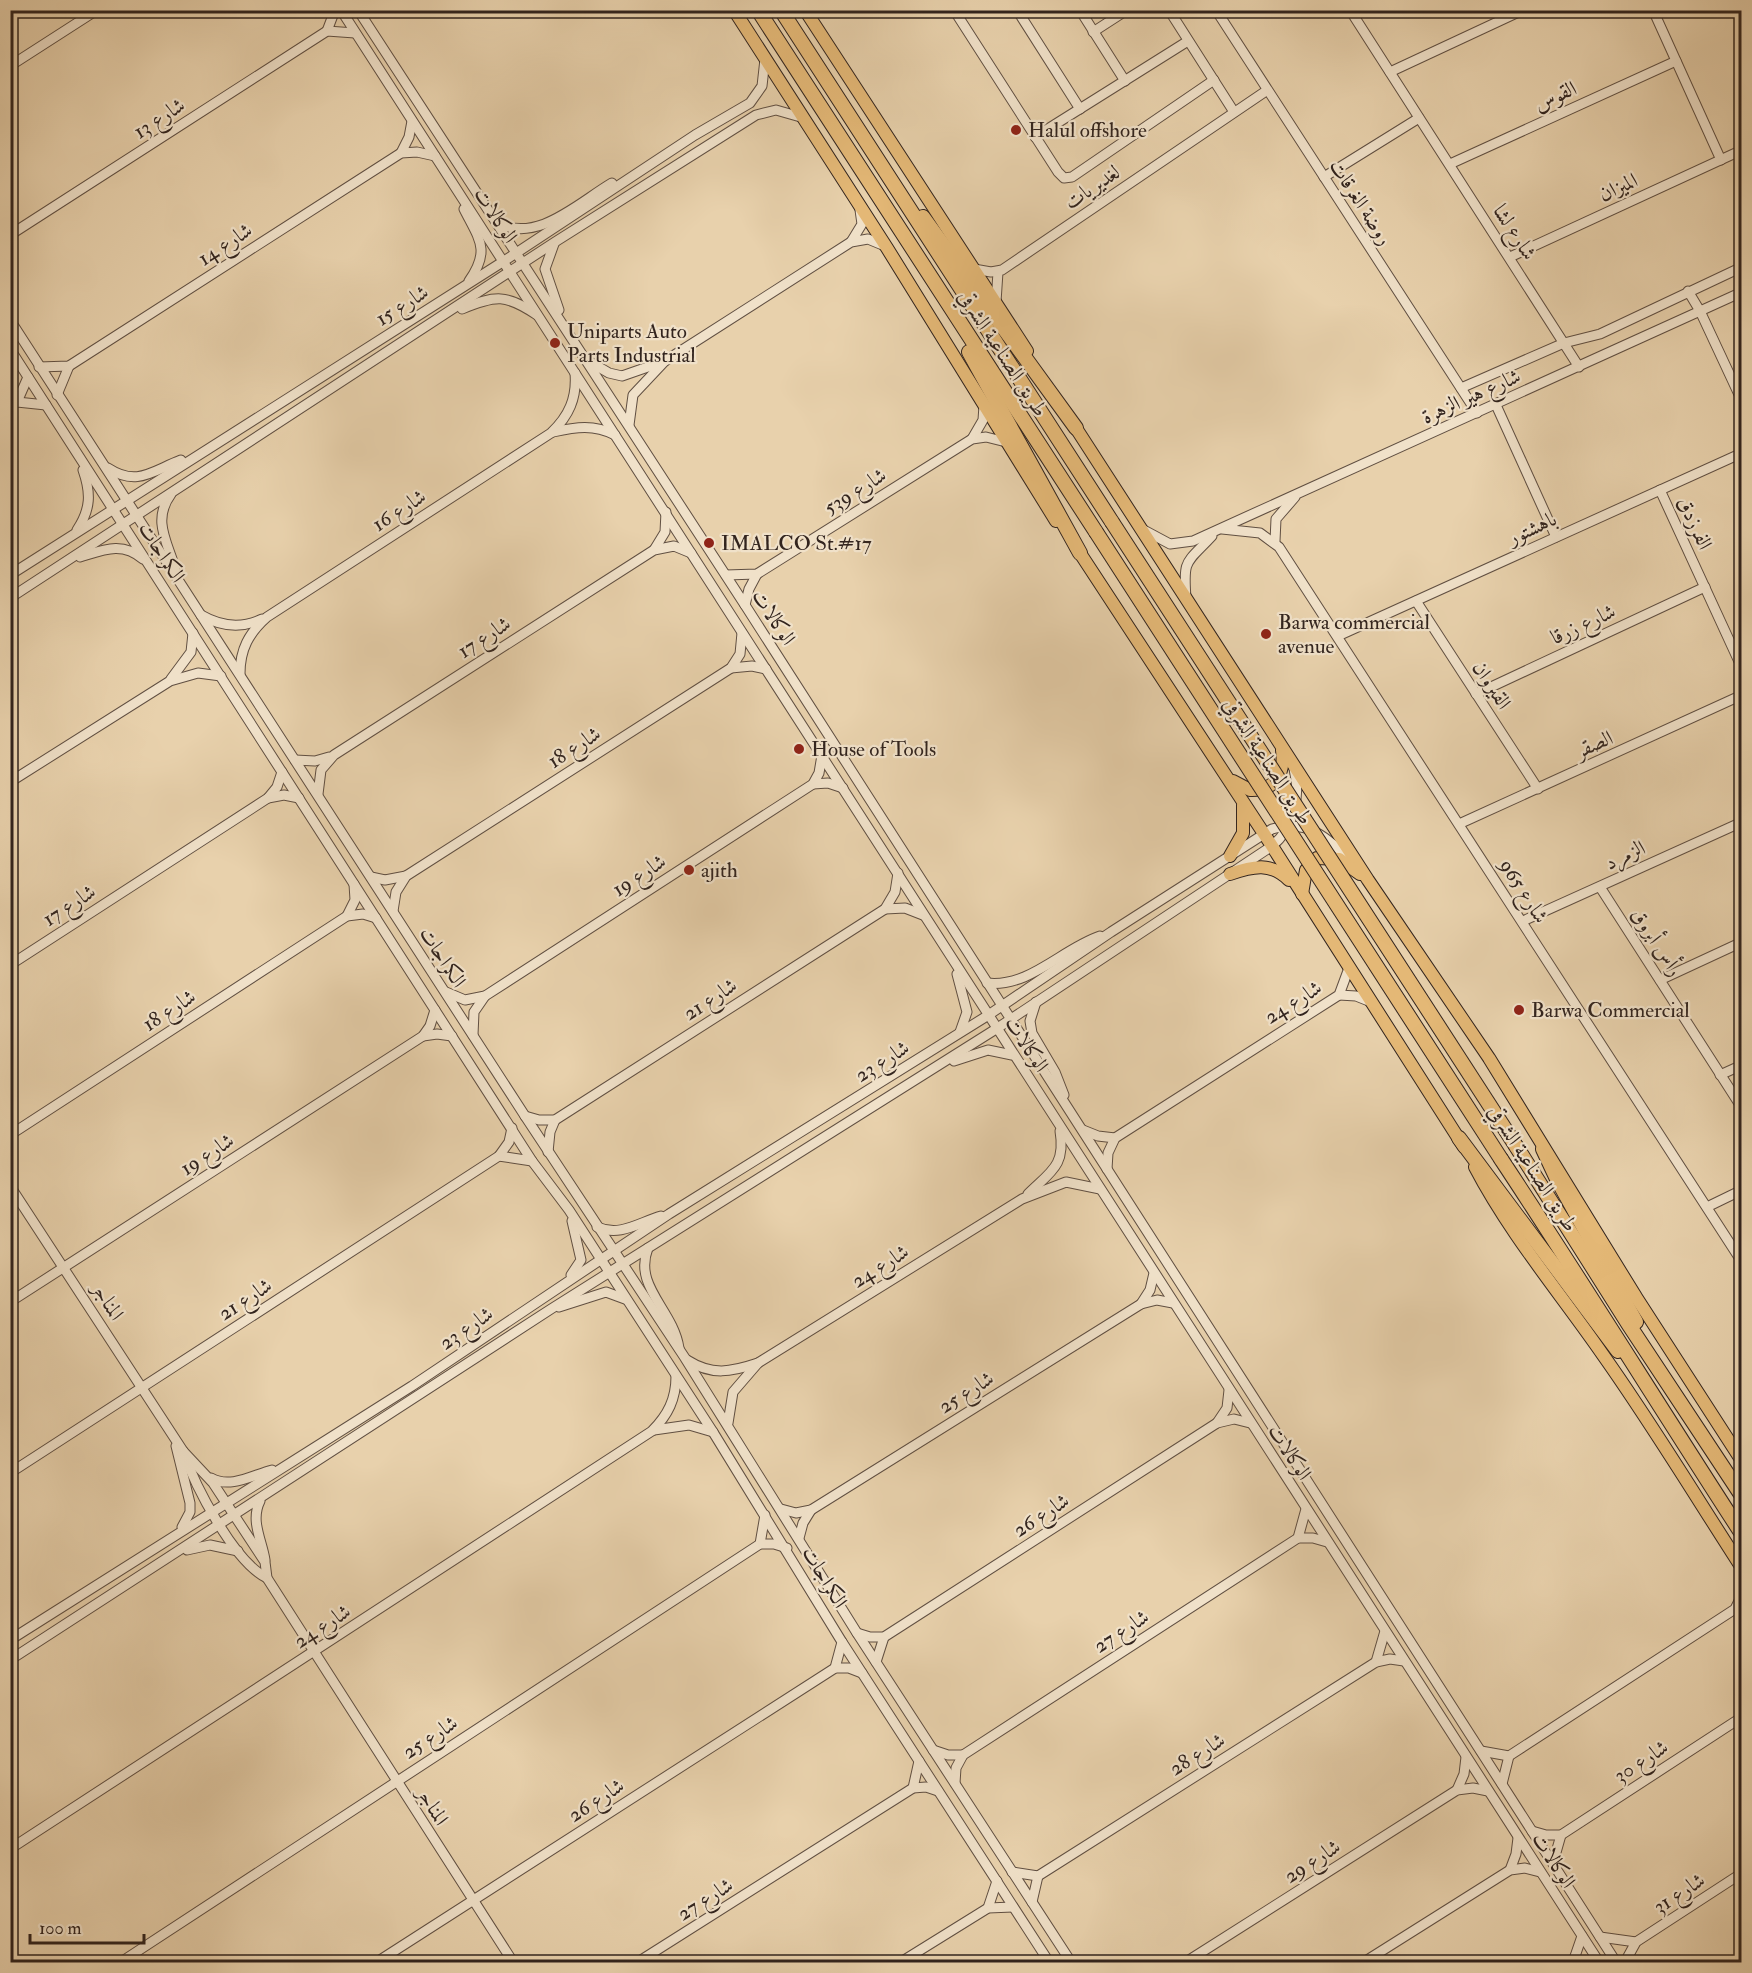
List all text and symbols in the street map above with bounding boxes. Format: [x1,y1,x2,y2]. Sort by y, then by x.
street label: القوس [1529,75,1581,118]
street label: شارع 13 [128,92,192,148]
place label: Halul offshore [1028,117,1147,144]
marker: Halul offshore [1009,123,1023,137]
street label: روضة الغرقات [1323,154,1398,250]
street label: لغديريات [1059,159,1126,216]
street label: الميزان [1594,167,1642,208]
street label: الوكالات [467,182,524,248]
street label: شارع لشا [1483,199,1543,268]
street label: شارع 14 [193,217,260,275]
street label: شارع 15 [371,279,436,336]
street label: طريق الصناعية الشرقي [949,284,1054,424]
place label: Uniparts Auto Parts Industrial [567,318,696,369]
marker: Uniparts Auto Parts Industrial [548,336,562,350]
street label: شارع هير الزهرة [1417,363,1527,434]
street label: شارع 539 [819,462,894,525]
street label: شارع 16 [367,483,433,541]
street label: الفرزدق [1671,492,1719,554]
street label: باهشتور [1502,505,1561,552]
street label: الكراجات [132,517,191,588]
place label: IMALCO St.#17 [721,530,872,557]
marker: IMALCO St.#17 [702,536,716,550]
street label: الوكالات [745,584,802,650]
street label: شارع زرقا [1546,598,1622,655]
place label: Barwa commercial avenue [1278,609,1430,660]
street label: شارع 17 [453,610,518,668]
marker: Barwa commercial avenue [1259,627,1273,641]
street label: القيروان [1466,656,1517,715]
street label: طريق الصناعية الشرقي [1214,692,1319,832]
street label: شارع 18 [542,720,608,778]
street label: الصقر [1569,724,1617,765]
place label: House of Tools [811,736,936,763]
marker: House of Tools [792,742,806,756]
street label: الزمرد [1601,834,1650,877]
street label: شارع 19 [607,848,674,906]
street label: شارع 965 [1488,852,1554,931]
place label: ajith [701,857,738,884]
marker: ajith [682,863,696,877]
street label: شارع 17 [38,878,103,936]
street label: رأس أبروق [1624,902,1690,982]
street label: الكراجات [413,922,472,993]
street label: شارع 21 [678,972,745,1030]
street label: شارع 24 [1259,974,1329,1034]
street label: شارع 18 [137,983,203,1041]
place label: Barwa Commercial [1531,997,1690,1024]
marker: Barwa Commercial [1512,1003,1526,1017]
street label: الوكالات [998,1011,1055,1077]
street label: شارع 23 [850,1034,917,1092]
street label: طريق الصناعية الشرقي [1479,1099,1584,1239]
street label: شارع 19 [175,1127,242,1185]
street label: شارع 24 [846,1238,916,1298]
street label: شارع 21 [213,1272,280,1330]
street label: المناجر [84,1275,130,1326]
street label: شارع 23 [434,1301,501,1360]
street label: شارع 25 [933,1365,1001,1423]
street label: الوكالات [1261,1419,1318,1485]
street label: شارع 26 [1008,1487,1077,1547]
street label: الكراجات [796,1541,854,1613]
street label: شارع 24 [289,1598,358,1658]
street label: شارع 27 [1088,1603,1156,1663]
street label: شارع 25 [397,1710,465,1769]
street label: شارع 28 [1164,1727,1233,1786]
street label: شارع 30 [1609,1734,1676,1792]
street label: شارع 26 [563,1772,632,1832]
street label: المناجر [409,1780,455,1831]
street label: الوكالات [1525,1827,1582,1893]
street label: شارع 29 [1279,1833,1348,1893]
street label: شارع 31 [1648,1867,1712,1923]
street label: شارع 27 [672,1872,740,1930]
scale bar [30,1907,144,1945]
text: 100 m [39,1917,82,1940]

